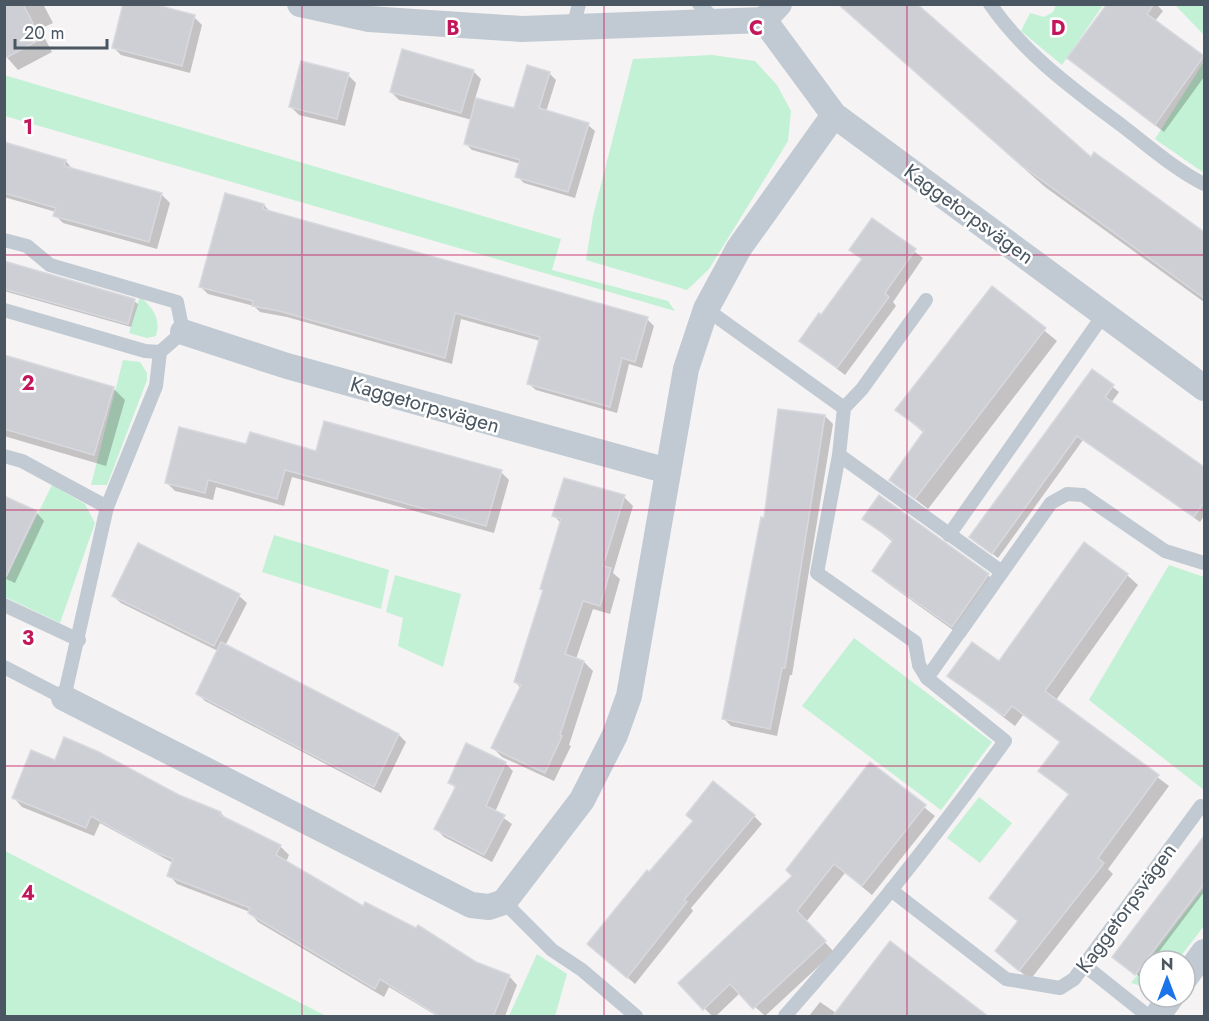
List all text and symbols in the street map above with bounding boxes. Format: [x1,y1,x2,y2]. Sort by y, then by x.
scale bar [15,12,106,50]
text: B [446,14,460,43]
text: C [749,14,763,43]
text: D [1051,14,1065,43]
text: 20 m [24,20,64,46]
text: 1 [23,113,33,142]
street label: Kaggetorpsvägen [898,157,1040,271]
text: 2 [21,369,35,398]
street label: Kaggetorpsvägen [347,369,503,441]
text: 3 [22,624,34,653]
street label: Kaggetorpsvägen [1069,837,1183,979]
text: 4 [21,879,35,908]
north arrow [1137,949,1197,1009]
text: N [1161,953,1173,976]

